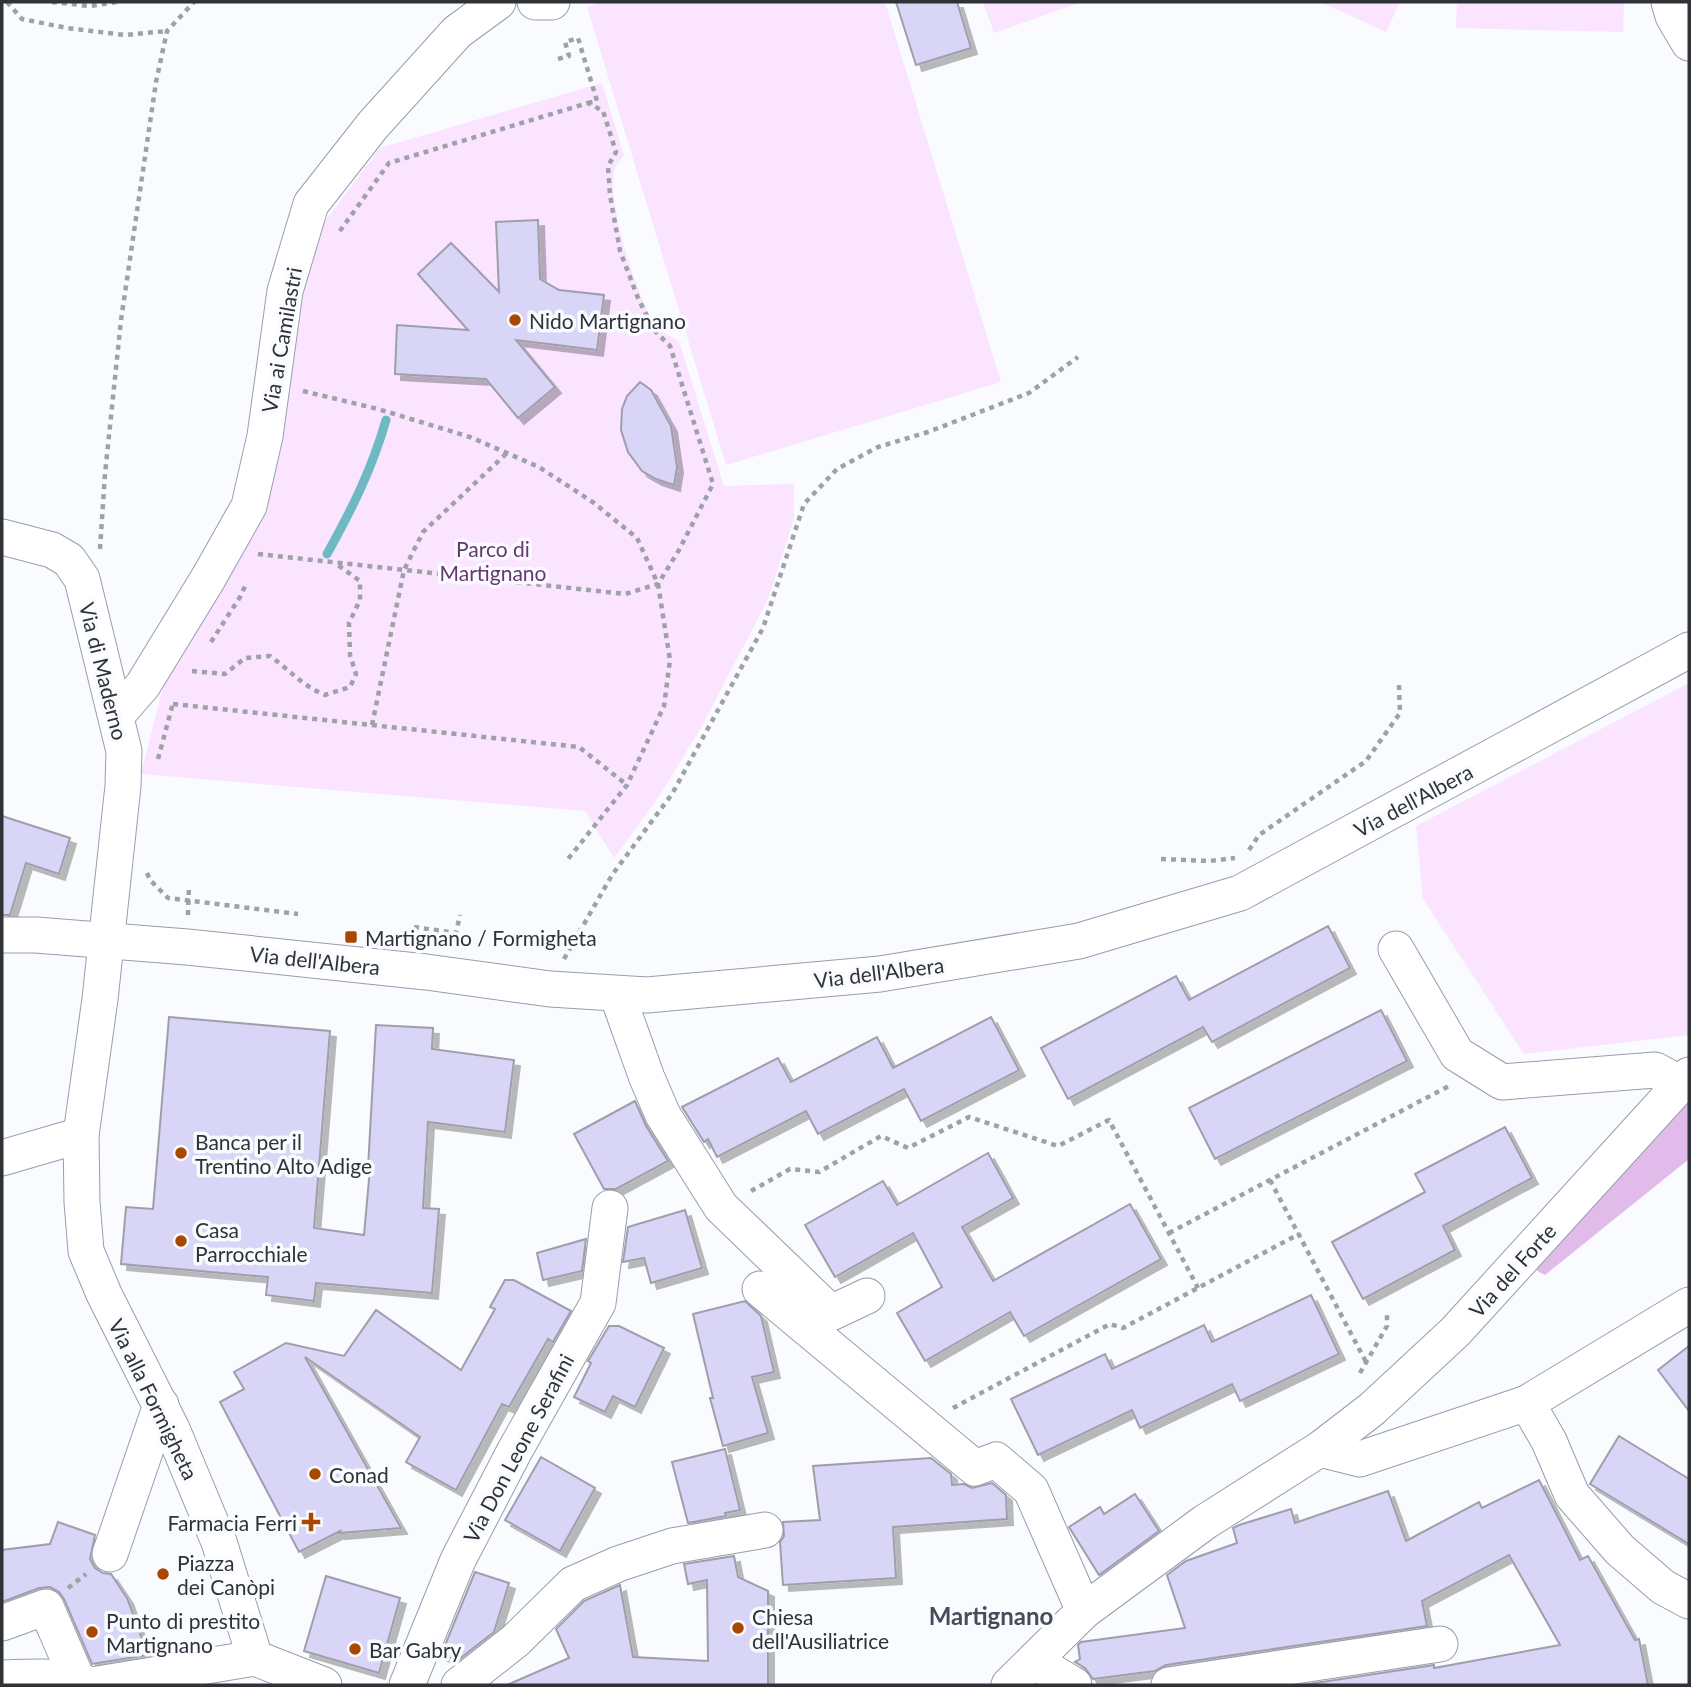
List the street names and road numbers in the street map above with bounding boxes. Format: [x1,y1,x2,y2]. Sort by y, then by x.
street label: Via ai Camilastri [256,265,306,415]
street label: Via di Maderno [75,600,133,743]
street label: Via dell'Albera [1349,758,1477,842]
street label: Via dell'Albera [249,941,381,979]
street label: Via dell'Albera [813,952,945,992]
street label: Via del Forte [1463,1218,1561,1322]
street label: Via alla Formigheta [104,1315,204,1483]
street label: Via Don Leone Serafini [458,1349,578,1547]

